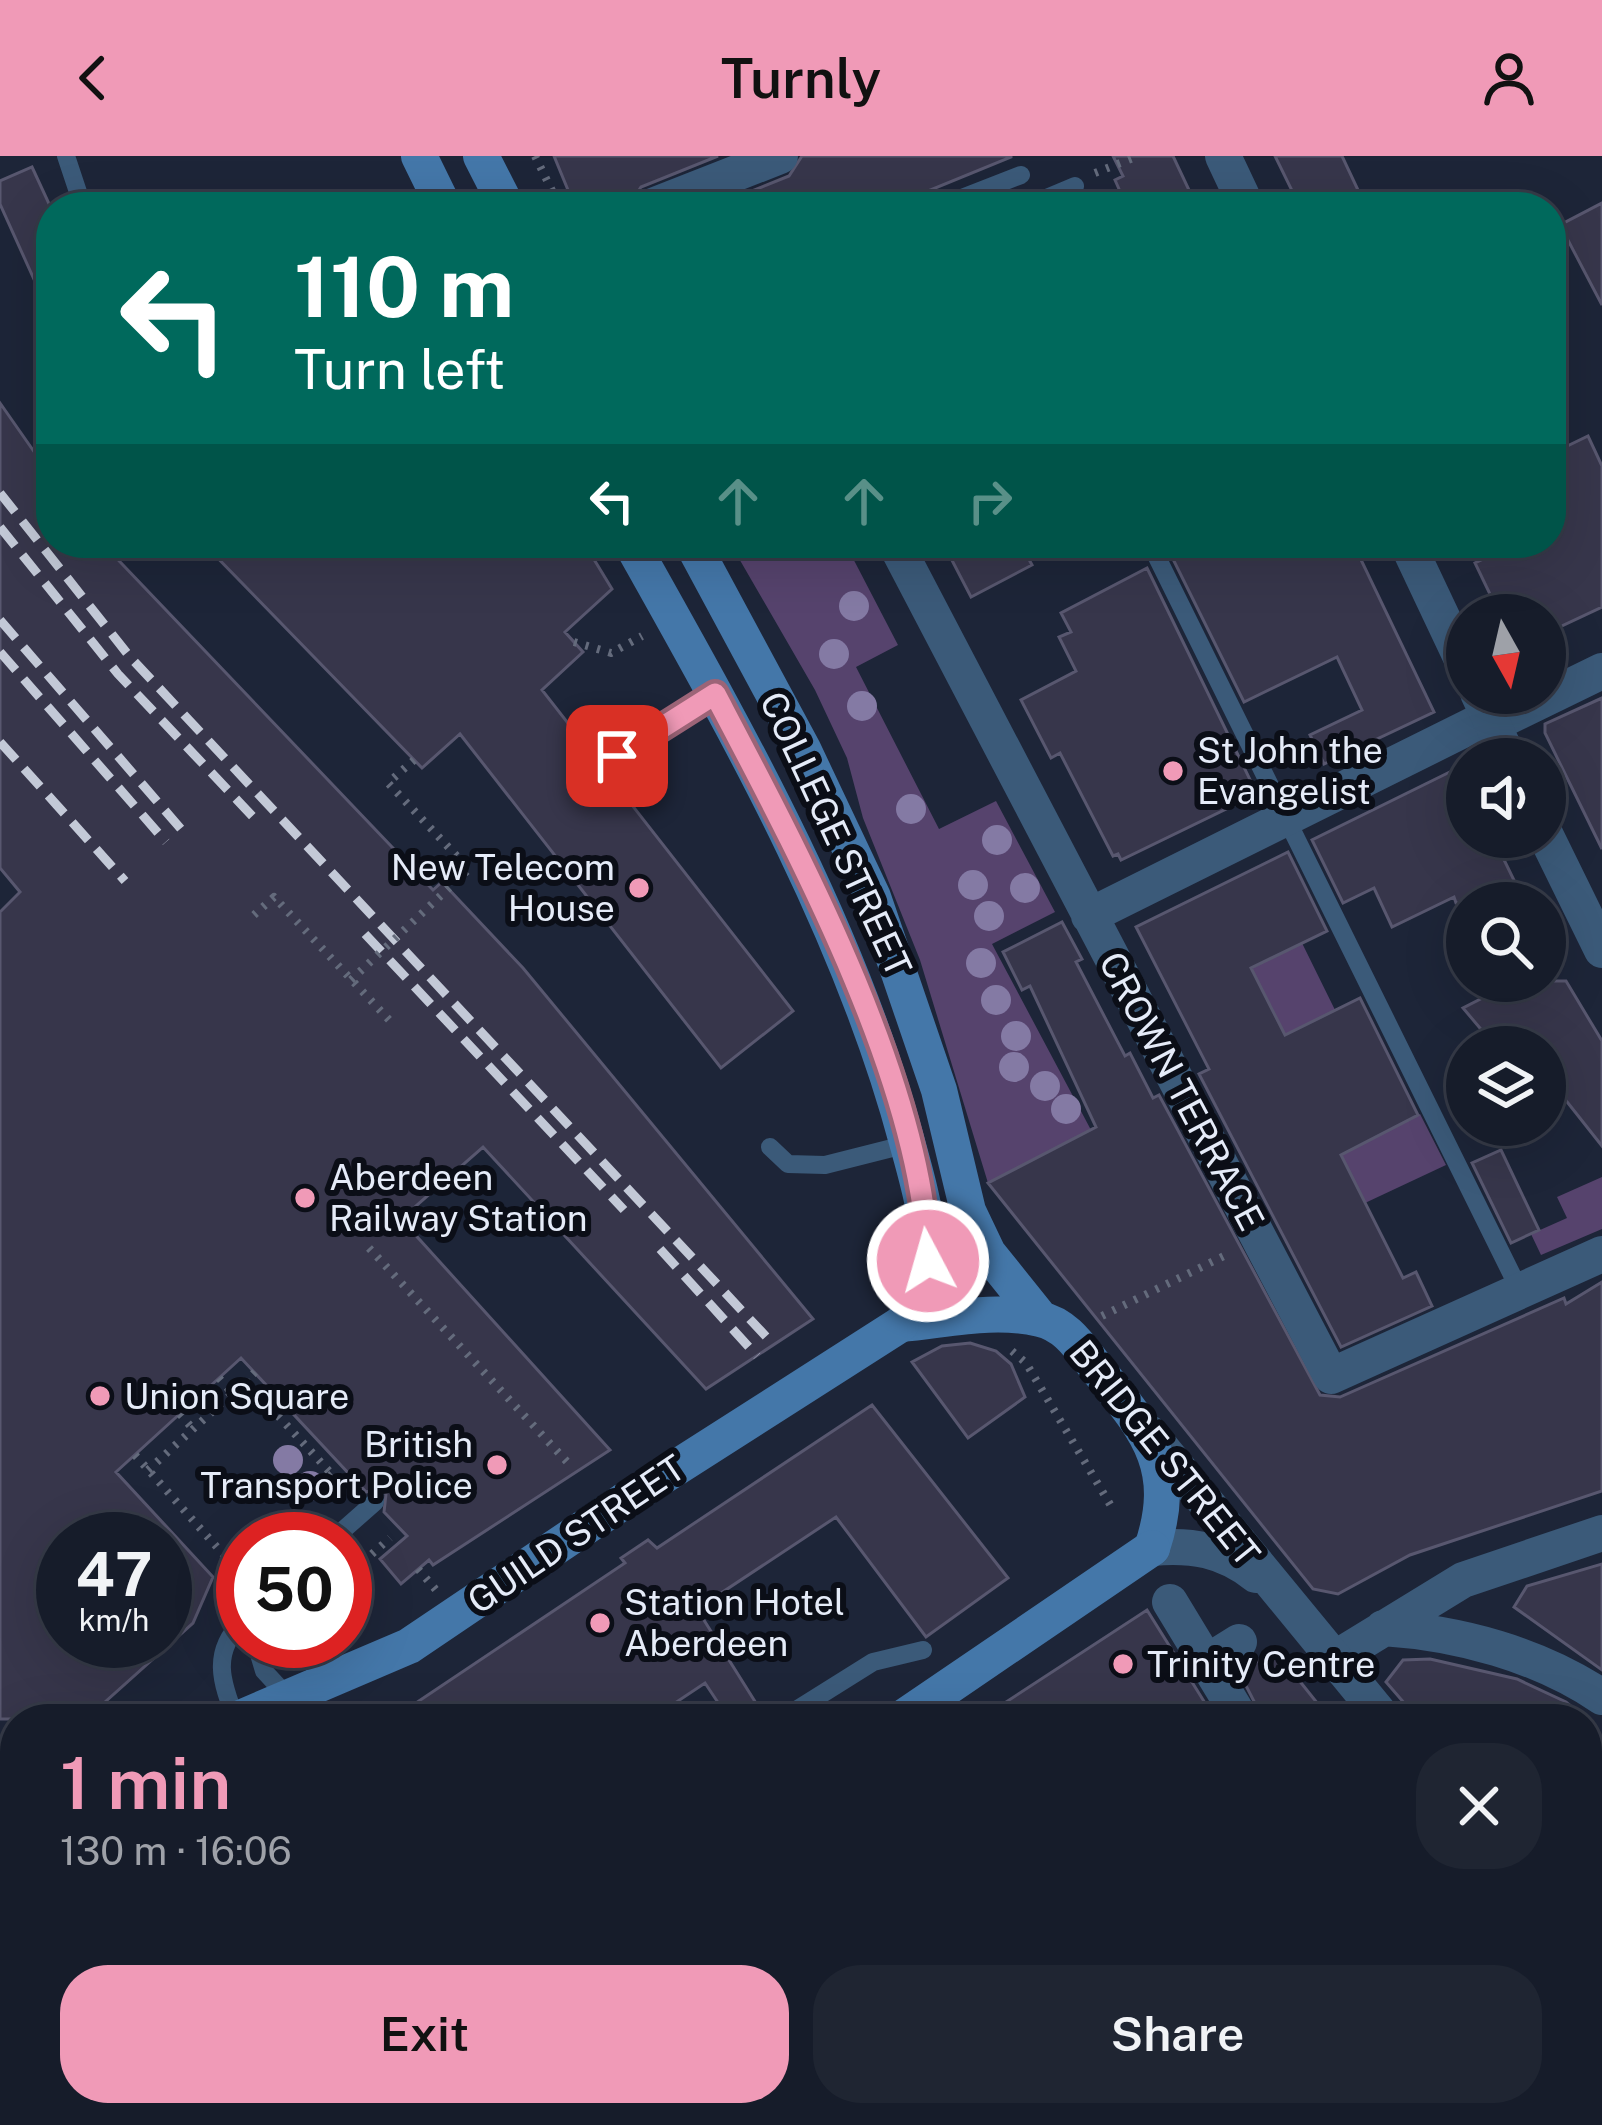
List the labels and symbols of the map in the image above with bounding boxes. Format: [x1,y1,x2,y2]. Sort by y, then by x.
north arrow [1446,594,1566,714]
street label: COLLEGE STREET [752,685,920,983]
pin [566,705,668,807]
place label: St John the Evangelist [1197,729,1383,812]
marker: St John the Evangelist [1160,758,1186,784]
place label: New Telecom House [391,846,615,929]
marker: New Telecom House [626,875,652,901]
street label: CROWN TERRACE [1091,945,1273,1237]
place label: Aberdeen Railway Station [329,1156,588,1239]
marker: Aberdeen Railway Station [292,1185,318,1211]
position arrow [865,1198,991,1324]
street label: BRIDGE STREET [1061,1332,1269,1574]
place label: Union Square [124,1375,349,1417]
marker: Union Square [87,1383,113,1409]
place label: British Transport Police [200,1423,473,1506]
street label: GUILD STREET [460,1446,692,1622]
marker: British Transport Police [484,1452,510,1478]
speed limit sign: 50 [216,1512,372,1668]
place label: Station Hotel Aberdeen [624,1581,845,1664]
marker: Station Hotel Aberdeen [587,1610,613,1636]
place label: Trinity Centre [1147,1643,1375,1685]
marker: Trinity Centre [1110,1651,1136,1677]

